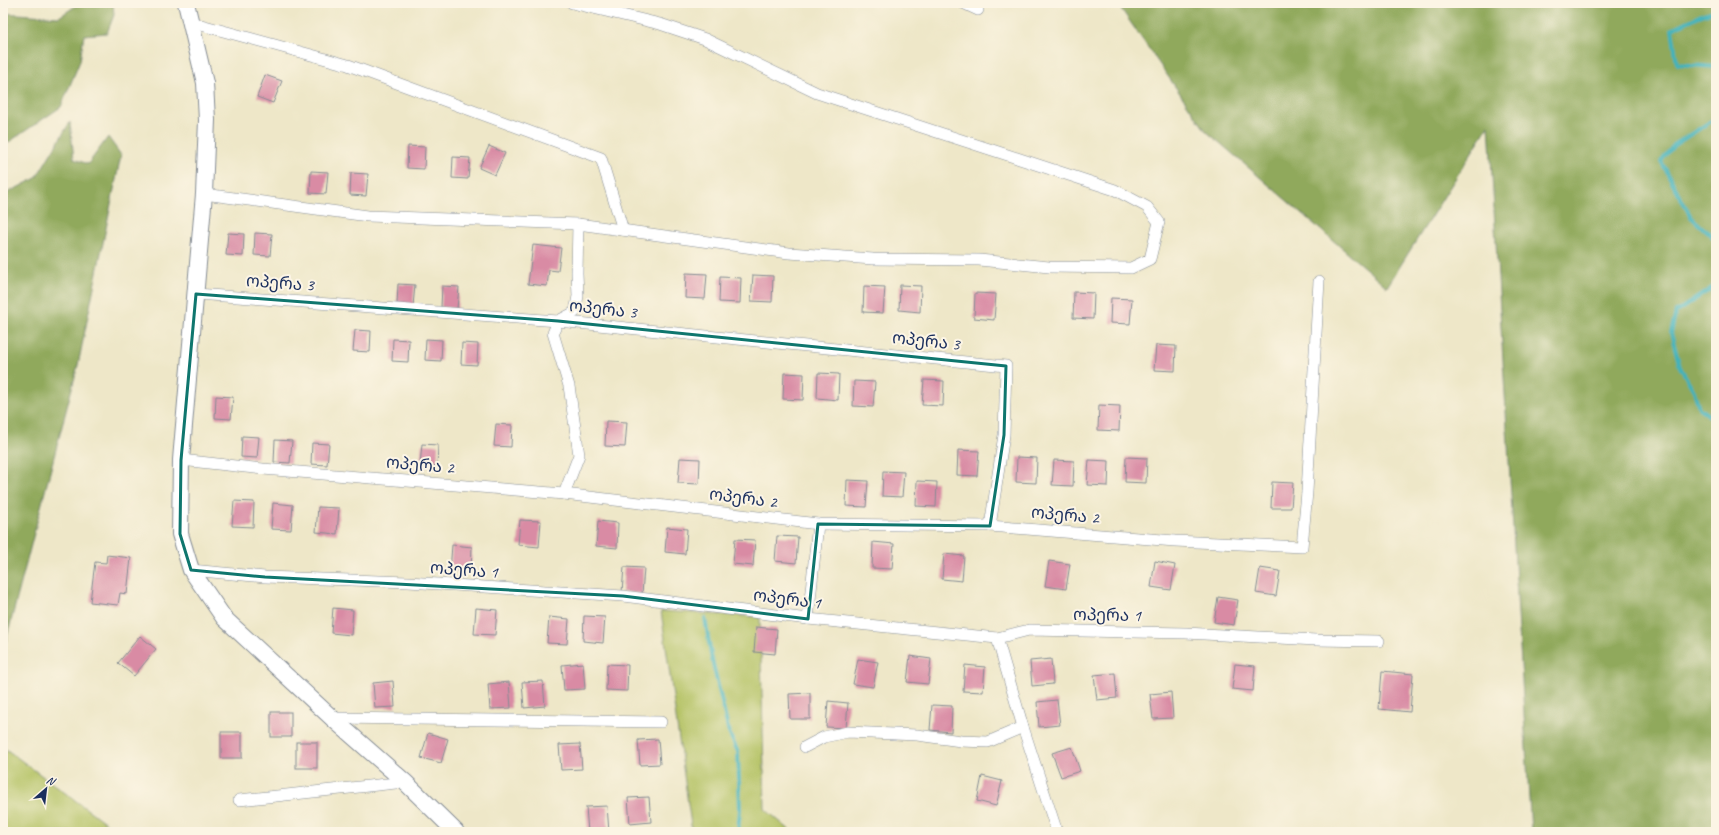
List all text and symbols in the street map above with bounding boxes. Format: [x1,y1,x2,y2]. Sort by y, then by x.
street label: ოპერა 3 [245,270,316,296]
street label: ოპერა 3 [568,295,639,323]
street label: ოპერა 3 [891,327,962,355]
street label: ოპერა 2 [385,452,456,479]
street label: ოპერა 2 [708,483,779,513]
street label: ოპერა 2 [1030,502,1101,529]
street label: ოპერა 1 [429,557,500,583]
street label: ოპერა 1 [752,584,823,614]
street label: ოპერა 1 [1073,604,1142,626]
north arrow [26,769,66,809]
text: N [44,772,59,789]

